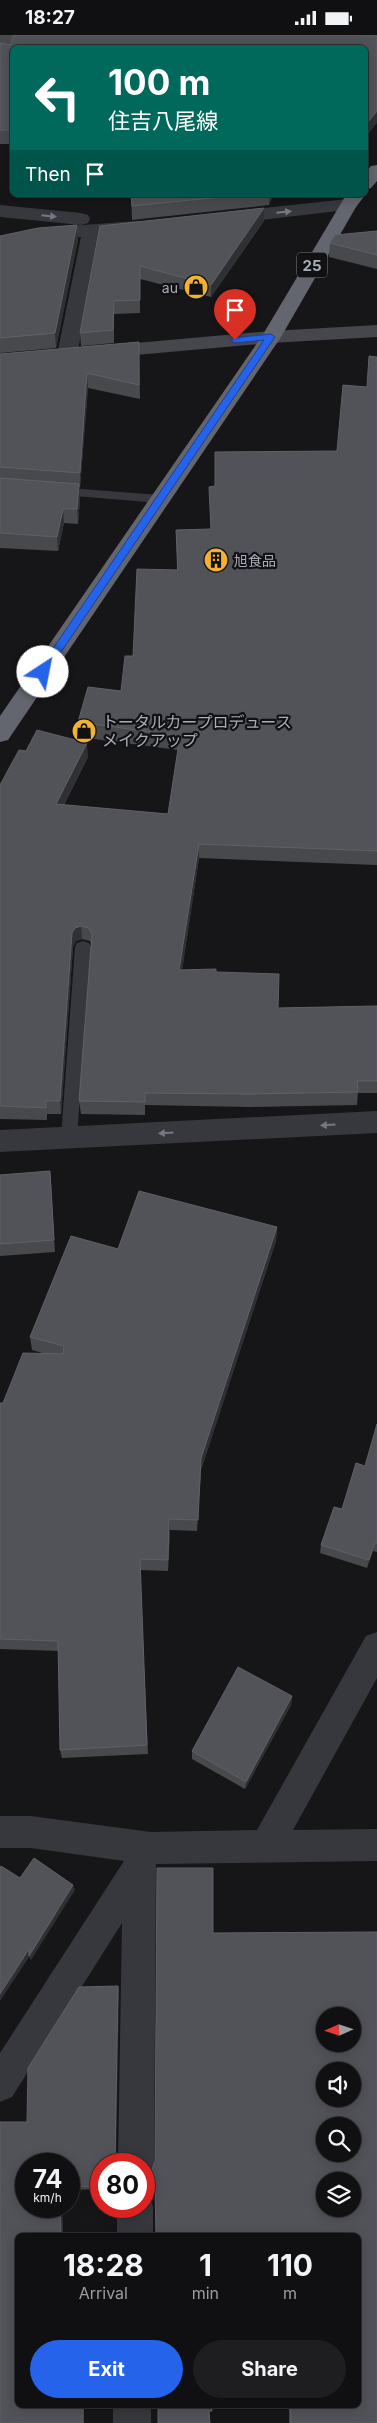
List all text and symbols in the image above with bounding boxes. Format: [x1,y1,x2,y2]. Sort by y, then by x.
text: 18:27 [25,6,75,29]
text: 100 m [108,61,211,103]
icon: left [25,65,90,130]
text: 住吉八尾線 [108,108,218,134]
icon: arrive [81,160,109,188]
text: Then [25,163,71,186]
one-way arrow [276,208,292,216]
one-way arrow [41,212,57,220]
road number: 25 [297,253,327,277]
shop icon: au [183,274,209,300]
place label: au [162,279,178,296]
pin [214,289,256,340]
icon: arrive [221,296,249,324]
building icon: 旭食品 [203,547,229,573]
place label: 旭食品 [234,552,276,569]
position arrow [16,645,68,697]
place label: トータルカープロデュース メイクアップ [102,712,292,750]
shop icon: トータルカープロデュース メイクアップ [71,718,97,744]
one-way arrow [320,1121,336,1129]
one-way arrow [158,1129,174,1137]
north arrow [316,2007,361,2053]
map controls [316,2007,361,2217]
button: sound [316,2062,361,2107]
button: search [316,2117,361,2162]
speed limit sign: 80 [90,2153,155,2218]
text: 74 [33,2164,63,2194]
button: layers [316,2172,361,2217]
text: km/h [33,2190,62,2205]
text: 18:28 [63,2247,144,2283]
text: 1 [199,2247,212,2283]
text: 110 [267,2247,313,2283]
text: Arrival [79,2283,128,2303]
text: min [192,2283,219,2303]
text: m [283,2283,297,2303]
button: Exit [30,2340,183,2398]
button: Share [193,2340,346,2398]

